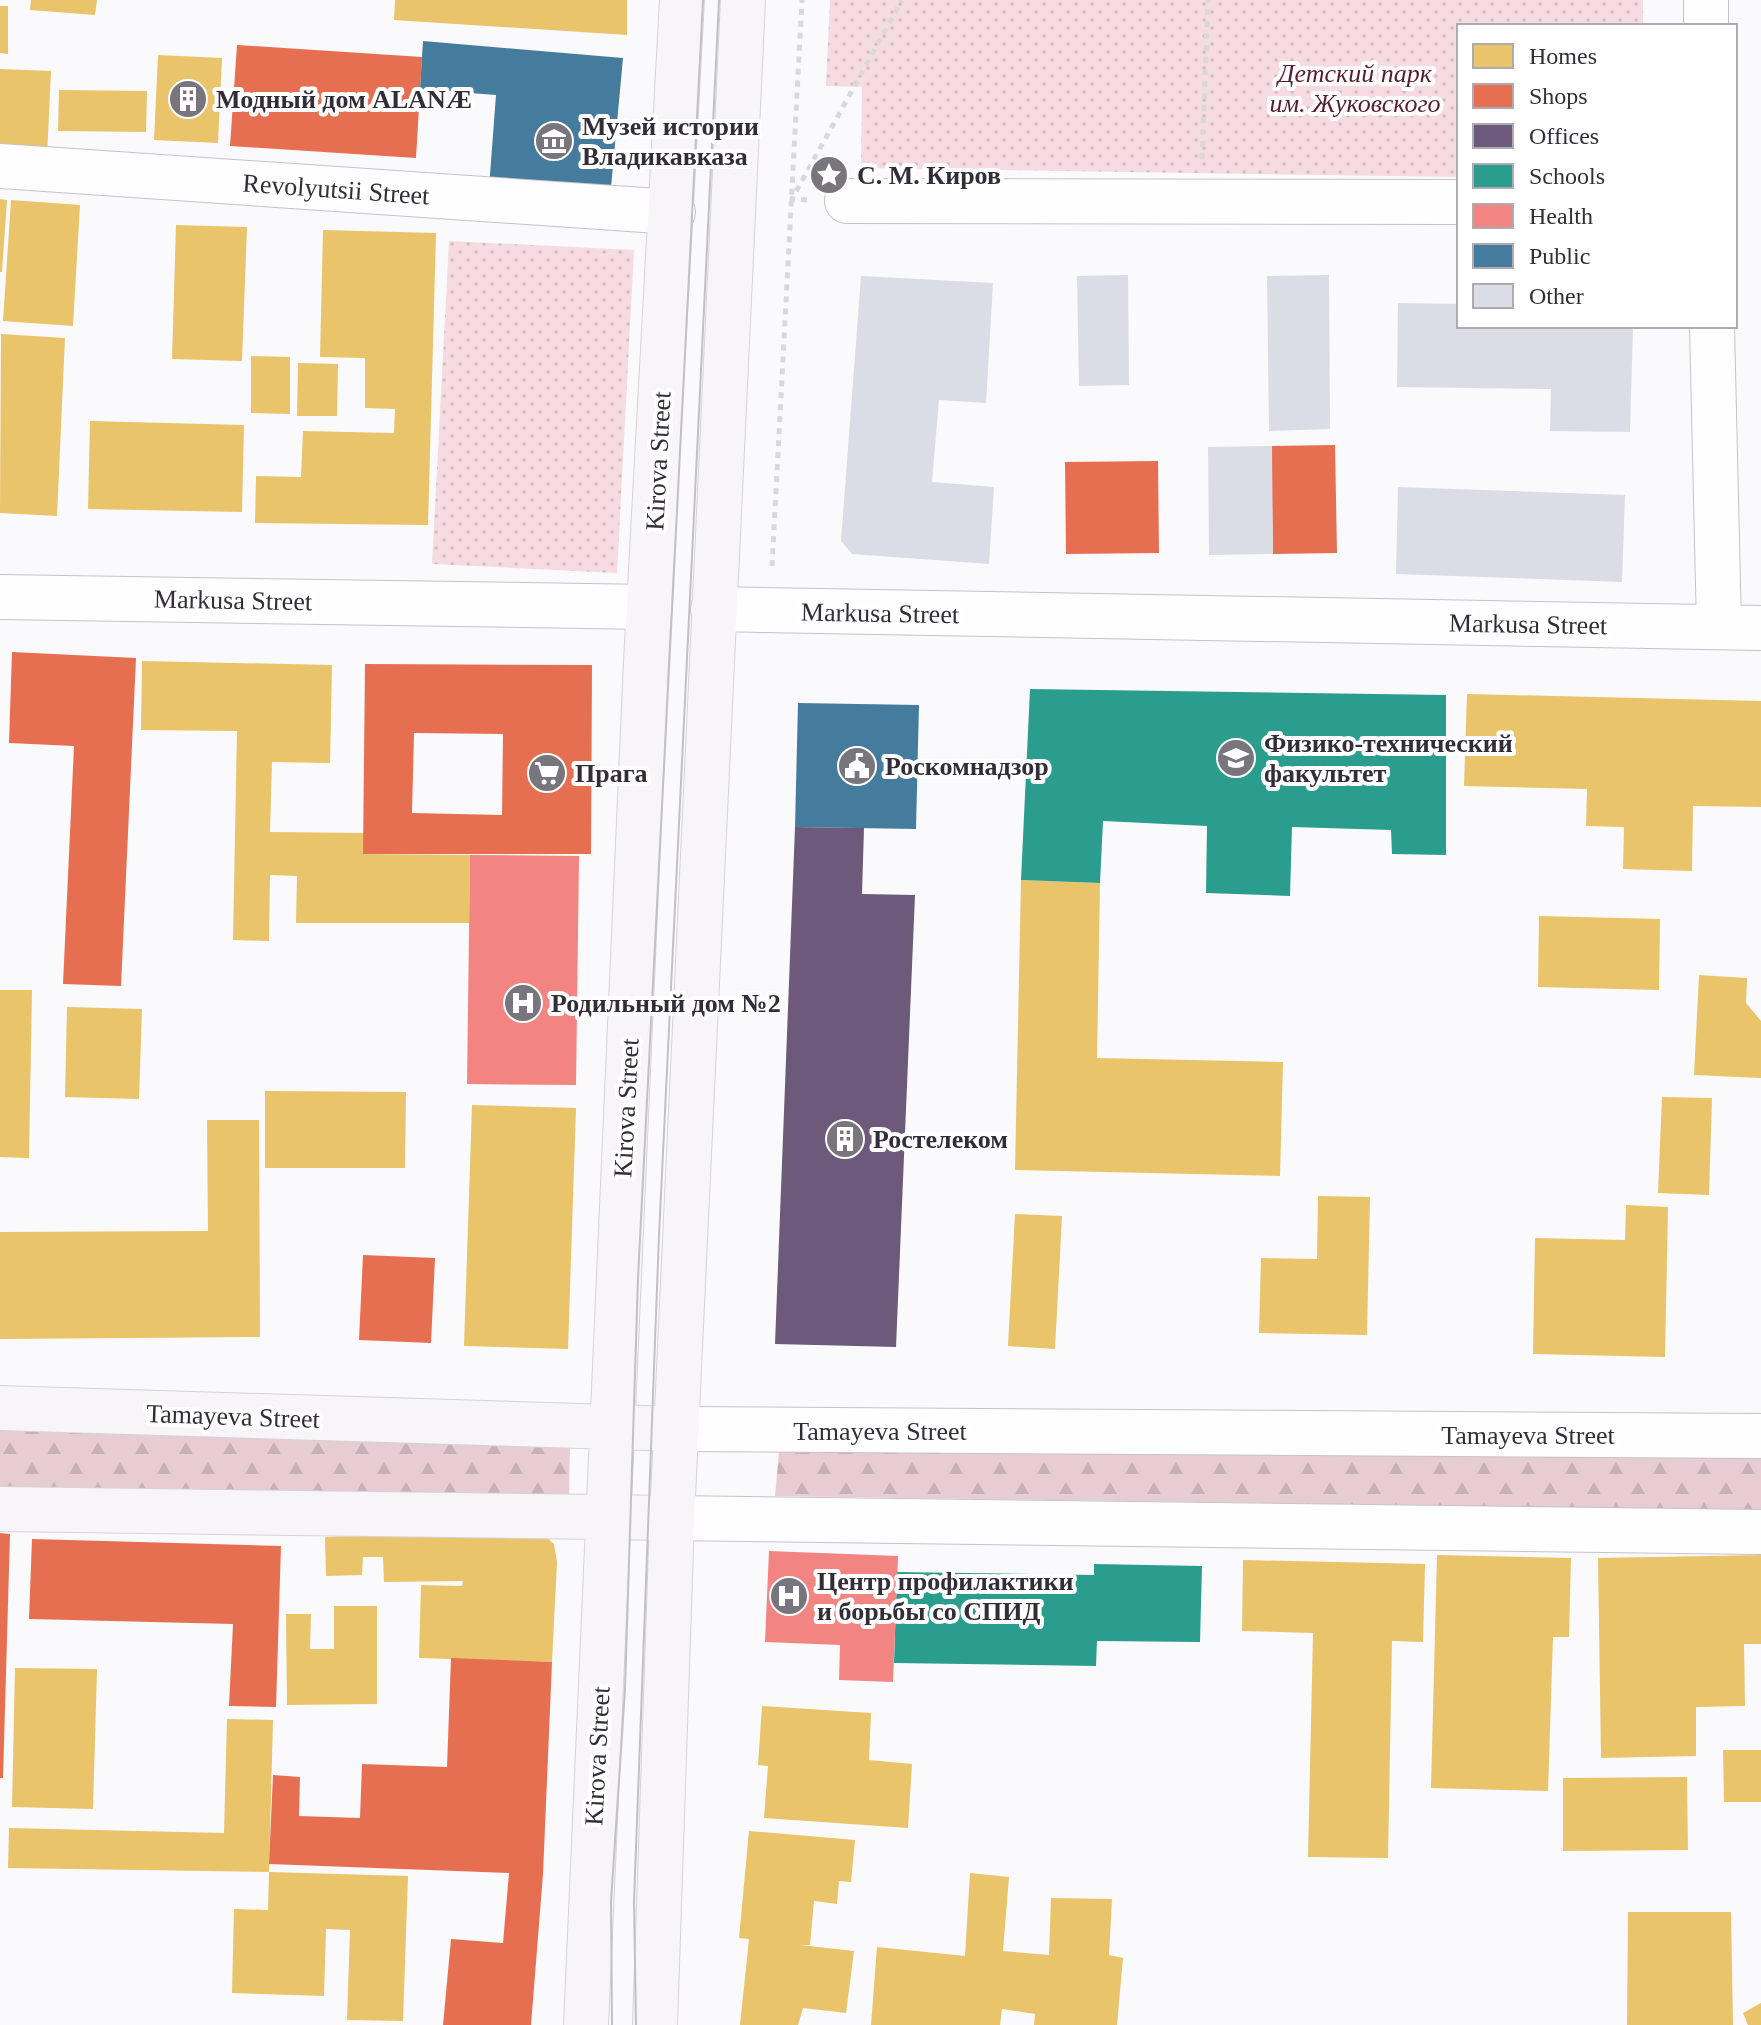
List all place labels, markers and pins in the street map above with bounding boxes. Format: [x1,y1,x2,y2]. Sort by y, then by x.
building icon: Модный дом ALANÆ [167,78,209,120]
place label: Модный дом ALANÆ [216,85,472,114]
place label: Музей истории Владикавказа [582,112,759,171]
museum icon: Музей истории Владикавказа [533,120,575,162]
place icon: С. М. Киров [808,154,850,196]
place label: С. М. Киров [857,161,1001,190]
place label: Физико-технический факультет [1264,729,1513,788]
school or university icon: Физико-технический факультет [1215,737,1257,779]
public building icon: Роскомнадзор [836,745,878,787]
supermarket icon: Прага [526,752,568,794]
place label: Роскомнадзор [885,752,1049,781]
place label: Прага [575,759,648,788]
hospital icon: Родильный дом №2 [502,982,544,1024]
place label: Родильный дом №2 [551,989,781,1018]
building icon: Ростелеком [824,1118,866,1160]
place label: Ростелеком [873,1125,1008,1154]
place label: Центр профилактики и борьбы со СПИД [817,1567,1074,1626]
hospital icon: Центр профилактики и борьбы со СПИД [768,1575,810,1617]

